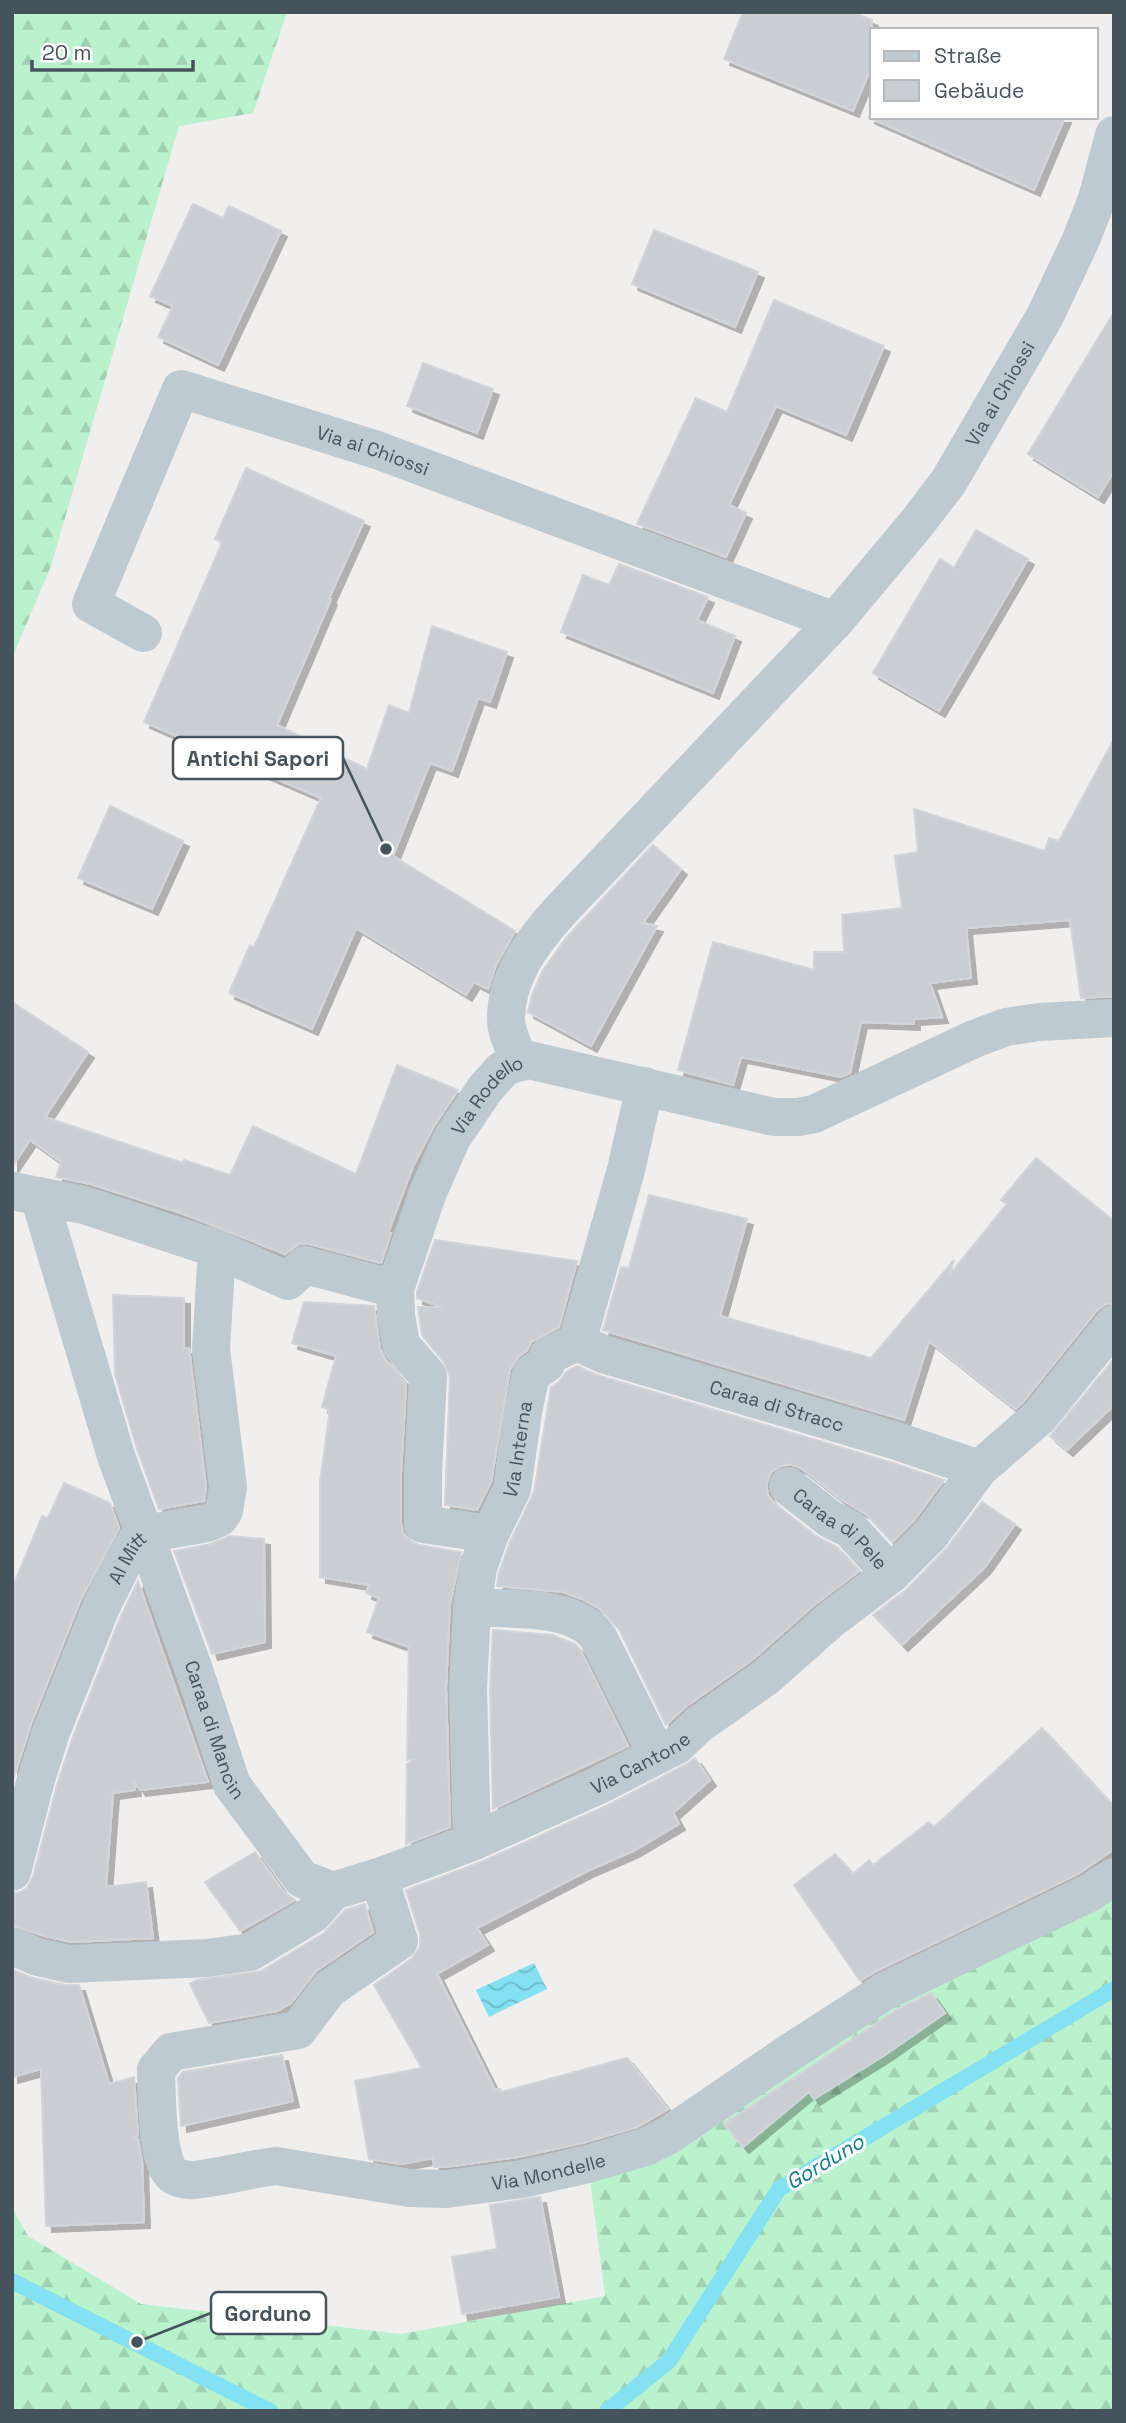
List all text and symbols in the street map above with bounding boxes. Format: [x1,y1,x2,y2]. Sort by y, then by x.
scale bar [32,28,192,72]
legend [870,28,1098,119]
text: 20 m [42,39,92,66]
text: Straße [934,42,1002,69]
text: Gebäude [934,77,1024,104]
street label: Via ai Chiossi [960,337,1041,451]
street label: Via ai Chiossi [313,420,433,481]
callout: Antichi Sapori [173,737,343,779]
text: Antichi Sapori [187,745,329,772]
street label: Via Rodello [446,1050,526,1140]
street label: Caraa di Stracc [706,1374,847,1438]
street label: Via Interna [497,1398,538,1502]
street label: Caraa di Pele [788,1482,893,1575]
street label: Al Mitt [102,1526,152,1588]
street label: Caraa di Mancin [179,1657,250,1804]
street label: Via Cantone [587,1727,696,1800]
water label: Gorduno [781,2127,870,2195]
street label: Via Mondelle [490,2147,609,2196]
callout: Gorduno [211,2292,326,2334]
text: Gorduno [225,2300,311,2327]

